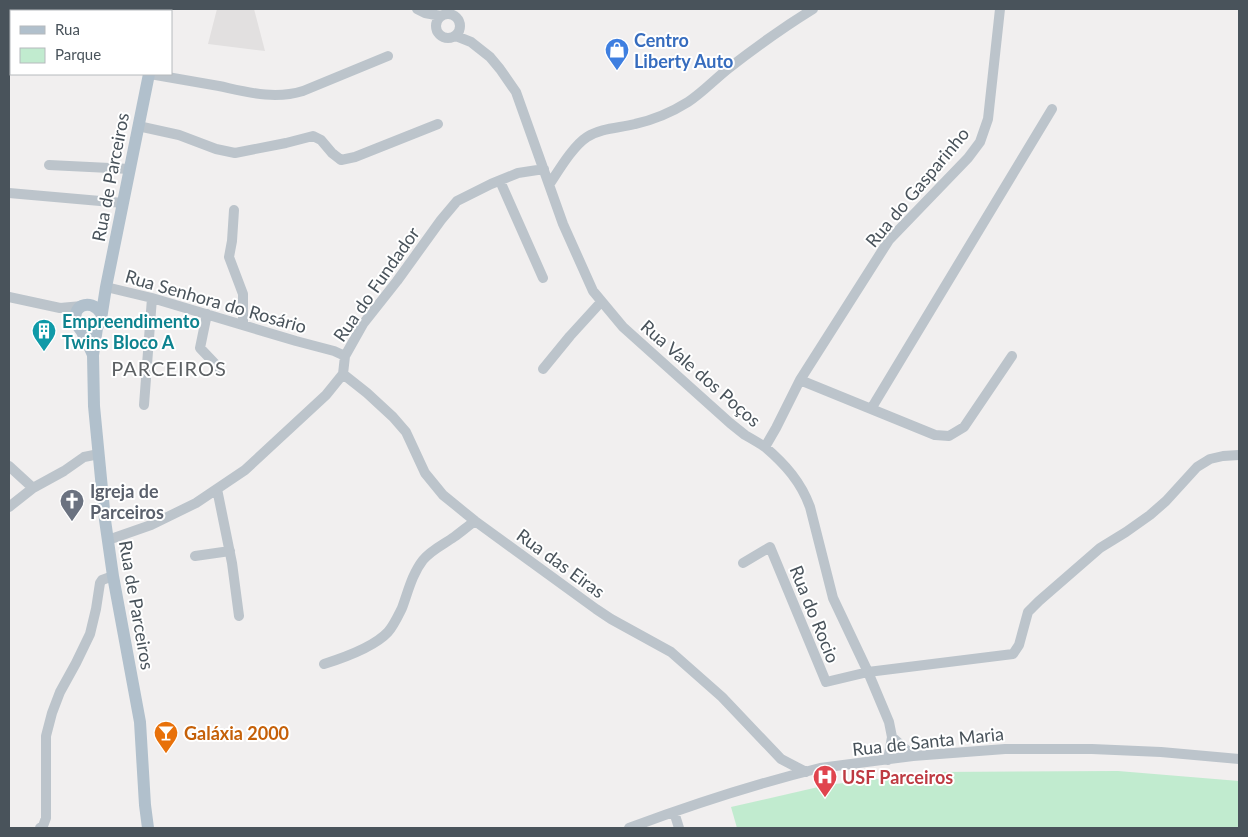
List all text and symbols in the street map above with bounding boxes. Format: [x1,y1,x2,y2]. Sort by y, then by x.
legend [10,10,172,75]
text: Rua [55,20,80,38]
place label: Centro Liberty Auto [634,29,733,72]
shop icon: Centro Liberty Auto [604,37,630,71]
text: Parque [55,45,101,63]
street label: Rua de Parceiros [87,111,133,243]
street label: Rua do Gasparinho [861,123,973,251]
street label: Rua do Fundador [328,222,424,346]
street label: Rua Senhora do Rosário [123,265,309,337]
place label: Empreendimento Twins Bloco A [62,310,200,353]
street label: Rua Vale dos Poços [637,315,766,431]
building icon: Empreendimento Twins Bloco A [31,318,57,352]
district label: PARCEIROS [111,356,227,380]
place label: Igreja de Parceiros [90,480,164,523]
church icon: Igreja de Parceiros [59,488,85,522]
street label: Rua das Eiras [513,524,610,603]
street label: Rua de Parceiros [115,539,159,672]
street label: Rua do Rocio [785,562,845,666]
bar icon: Galáxia 2000 [153,720,179,754]
place label: Galáxia 2000 [184,722,289,744]
street label: Rua de Santa Maria [851,722,1005,760]
hospital icon: USF Parceiros [812,764,838,798]
place label: USF Parceiros [842,766,953,788]

